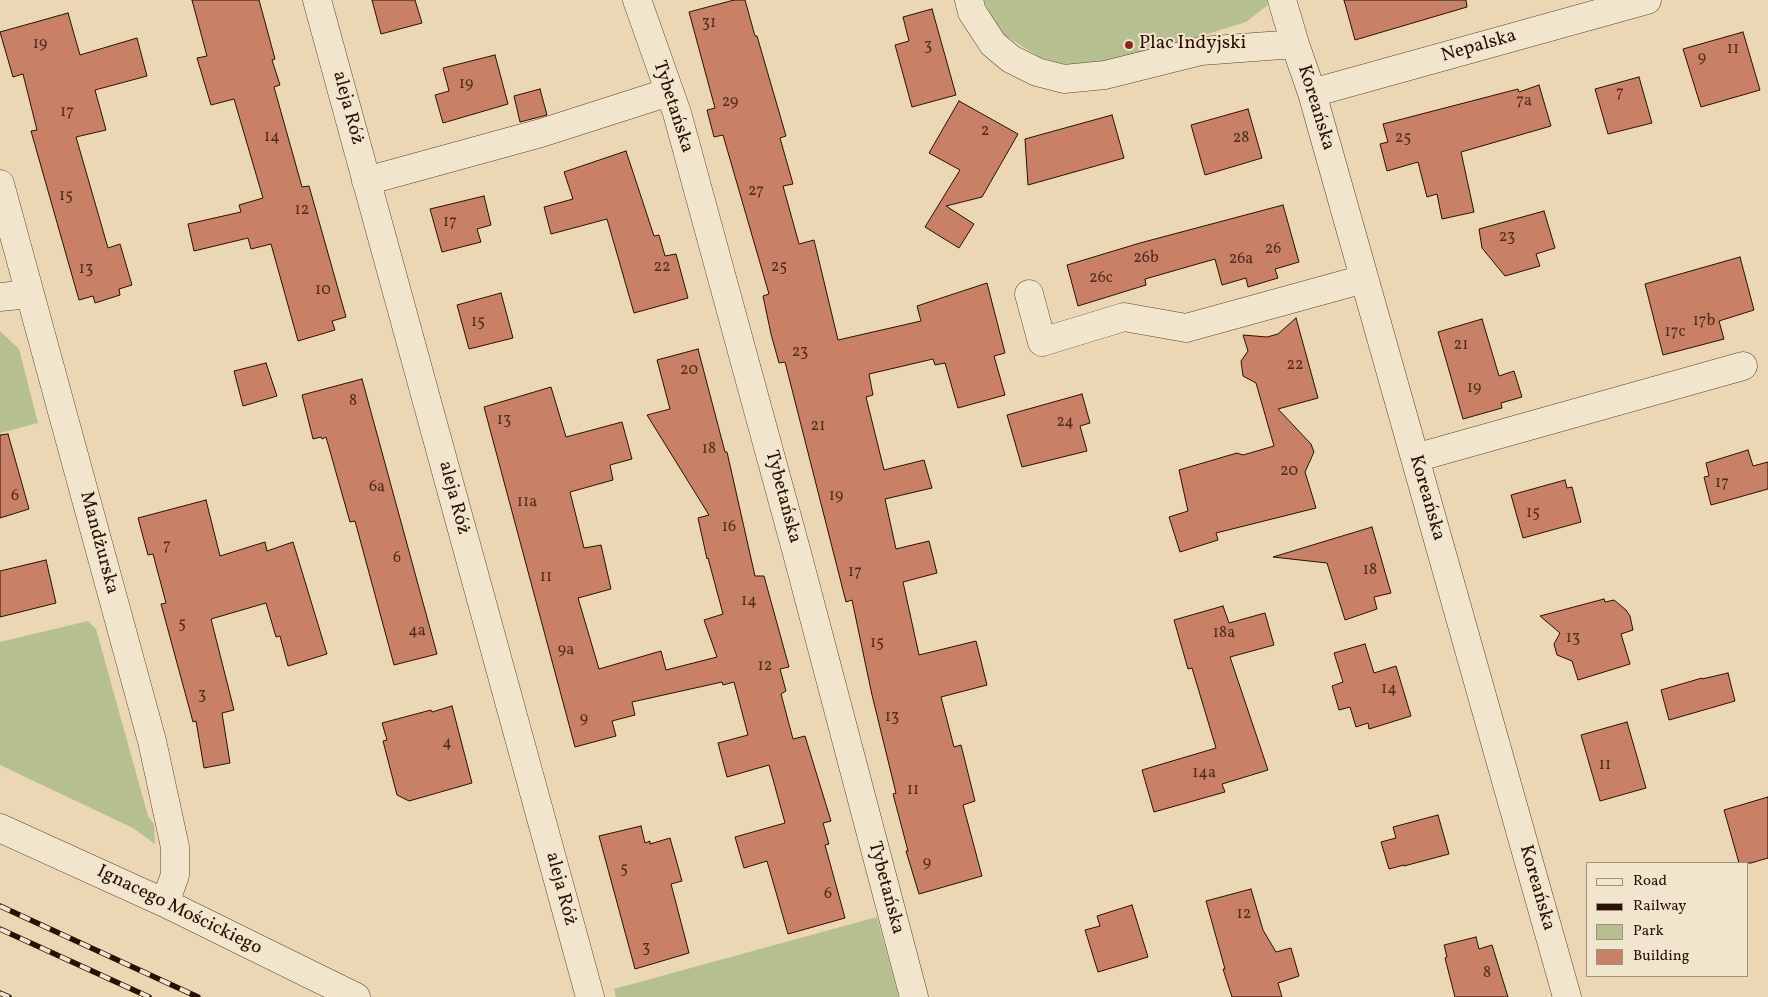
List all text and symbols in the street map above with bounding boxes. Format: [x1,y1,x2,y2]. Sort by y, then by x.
house number: 31 [702,14,716,34]
street label: Nepalska [1439,25,1519,69]
place label: Plac Indyjski [1139,34,1246,56]
house number: 19 [33,35,47,55]
house number: 3 [924,37,932,57]
marker: Plac Indyjski [1123,39,1135,51]
house number: 11 [1727,40,1739,60]
house number: 9 [1698,49,1706,69]
street label: Tybetańska [646,58,698,156]
street label: Koreańska [1291,63,1339,153]
street label: aleja Róż [326,69,368,147]
house number: 19 [459,75,473,95]
house number: 7 [1616,84,1624,104]
house number: 7a [1516,92,1532,112]
house number: 29 [722,93,738,113]
house number: 17 [60,103,74,123]
house number: 2 [981,122,989,142]
house number: 14 [264,128,280,148]
house number: 28 [1233,129,1249,149]
house number: 25 [1395,129,1411,149]
house number: 27 [748,182,764,202]
house number: 15 [59,187,73,207]
house number: 12 [295,201,309,221]
house number: 17 [443,213,457,233]
house number: 23 [1499,228,1515,248]
house number: 26 [1265,240,1281,260]
house number: 26b [1133,249,1159,269]
house number: 26a [1229,250,1253,270]
house number: 22 [653,258,671,278]
house number: 25 [771,258,787,278]
house number: 13 [79,260,93,280]
house number: 26c [1089,269,1113,289]
house number: 10 [315,281,331,301]
house number: 17b [1693,312,1715,332]
house number: 15 [471,313,485,333]
house number: 17c [1664,323,1686,343]
house number: 21 [1454,336,1468,356]
house number: 23 [792,343,808,363]
house number: 22 [1286,356,1304,376]
house number: 20 [680,361,698,381]
house number: 19 [1467,379,1481,399]
house number: 8 [349,392,357,412]
house number: 13 [497,411,511,431]
house number: 24 [1056,413,1074,433]
house number: 21 [811,417,825,437]
house number: 18 [702,440,716,460]
street label: Tybetańska [759,448,805,546]
street label: Koreańska [1403,453,1449,543]
street label: aleja Róż [432,459,474,537]
house number: 20 [1280,462,1298,482]
house number: 17 [1715,474,1729,494]
house number: 6a [369,478,385,498]
house number: 6 [11,487,19,507]
house number: 19 [829,487,843,507]
street label: Mandżurska [73,489,123,597]
house number: 11a [517,493,537,513]
house number: 15 [1526,504,1540,524]
house number: 16 [722,518,736,538]
house number: 7 [163,537,171,557]
house number: 6 [393,549,401,569]
house number: 18 [1363,561,1377,581]
house number: 17 [848,563,862,583]
house number: 11 [540,568,552,588]
house number: 14 [741,592,757,612]
house number: 5 [178,615,186,635]
house number: 4a [408,622,426,642]
house number: 18a [1213,624,1235,644]
house number: 13 [1566,629,1580,649]
house number: 15 [870,634,884,654]
house number: 9a [558,641,574,661]
house number: 12 [758,657,772,677]
house number: 14 [1381,680,1397,700]
house number: 3 [198,686,206,706]
house number: 13 [885,708,899,728]
house number: 9 [580,710,588,730]
house number: 4 [442,734,452,754]
house number: 11 [1599,756,1611,776]
house number: 14a [1192,764,1216,784]
house number: 11 [907,781,919,801]
street label: Tybetańska [862,839,908,937]
street label: Koreańska [1513,843,1559,933]
street label: aleja Róż [539,850,581,928]
house number: 9 [923,854,931,874]
house number: 5 [620,860,628,880]
street label: Ignacego Mościckiego [93,861,265,961]
legend [1586,862,1748,977]
text: Road [1633,871,1667,892]
house number: 6 [824,885,832,905]
text: Railway [1633,896,1686,917]
house number: 12 [1237,905,1251,925]
text: Park [1633,921,1664,942]
house number: 3 [642,939,650,959]
text: Building [1633,946,1689,967]
house number: 8 [1483,964,1491,984]

